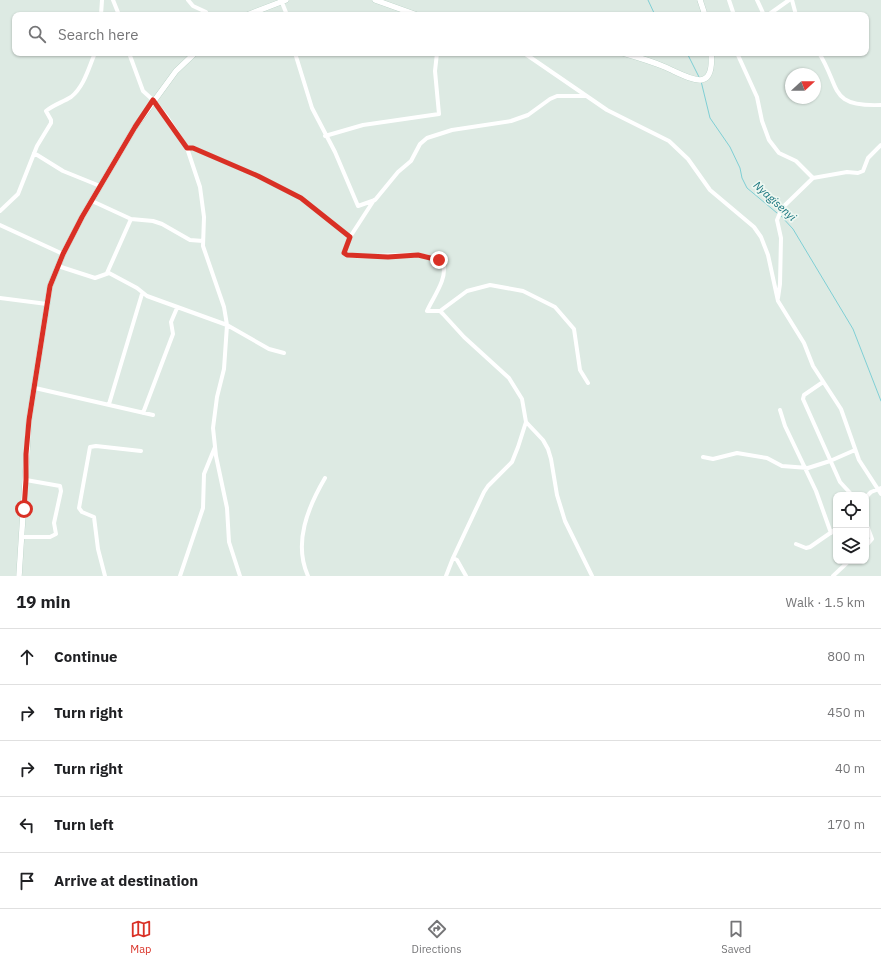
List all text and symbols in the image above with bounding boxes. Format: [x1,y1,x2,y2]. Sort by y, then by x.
search box [12,12,869,56]
icon: search [26,23,48,45]
text: Search here [58,25,138,44]
north arrow [785,68,821,104]
water label: Nyagisenyi [751,178,799,224]
route end [430,251,448,269]
map controls [833,492,869,564]
button: locate [833,492,869,528]
route start [15,500,33,518]
button: layers [833,528,869,564]
text: 19 min [16,591,71,613]
text: Walk · 1.5 km [785,594,865,611]
icon: ahead [16,646,38,668]
text: Continue [54,647,118,666]
text: 800 m [827,648,865,665]
icon: right [16,702,38,724]
text: Turn right [54,703,123,722]
text: 450 m [827,704,865,721]
icon: right [16,758,38,780]
text: Turn right [54,759,123,778]
text: 40 m [835,760,865,777]
icon: left [16,814,38,836]
text: Turn left [54,815,114,834]
text: 170 m [827,816,865,833]
icon: arrive [16,870,38,892]
text: Arrive at destination [54,871,198,890]
tab: Map [130,918,152,956]
tab: Directions [412,918,462,956]
tab: Saved [721,918,751,956]

